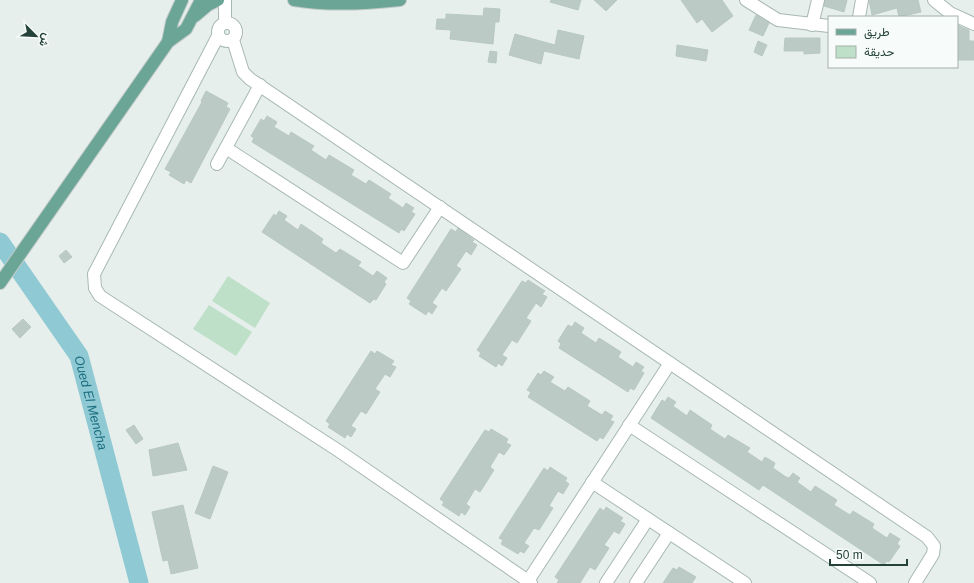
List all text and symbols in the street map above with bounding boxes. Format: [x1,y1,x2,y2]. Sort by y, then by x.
north arrow [16,16,56,56]
legend [828,16,958,68]
text: طريق [864,25,890,40]
text: ش [36,31,53,49]
text: حديقة [864,45,894,59]
water label: Oued El Mencha [71,354,110,452]
scale bar [830,541,907,567]
text: 50 m [836,548,863,562]

